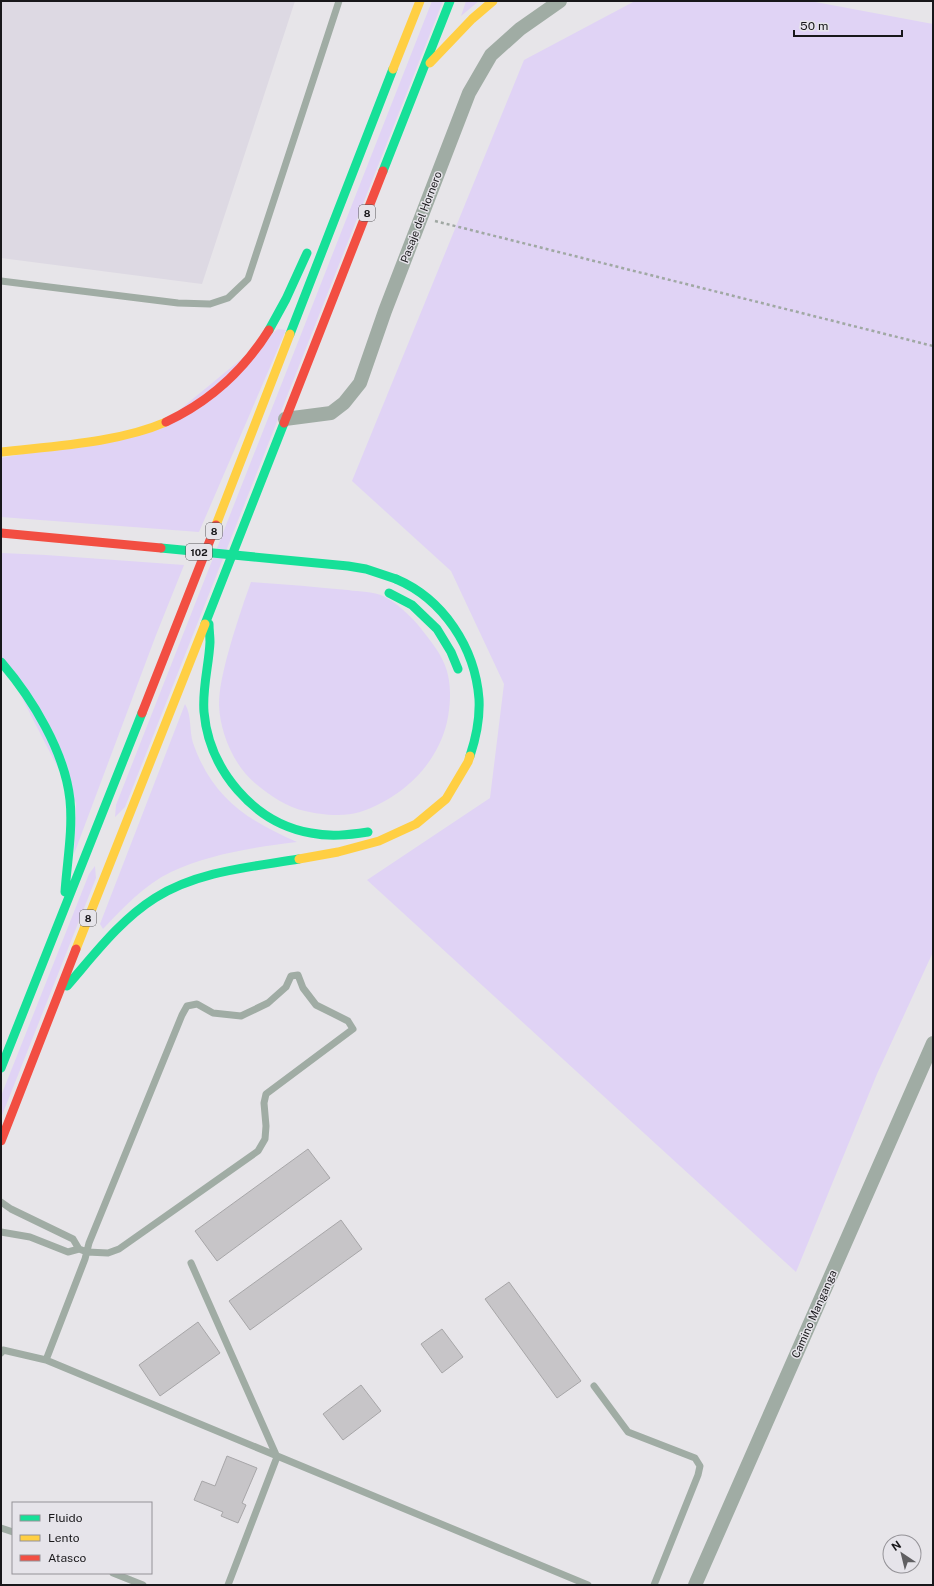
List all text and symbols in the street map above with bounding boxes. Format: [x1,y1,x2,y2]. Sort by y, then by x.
scale bar [794,12,902,38]
text: 50 m [800,19,828,33]
street label: Pasaje del Hornero [398,170,444,264]
road number: 8 [359,205,375,221]
road number: 8 [206,523,222,539]
road number: 102 [186,544,212,560]
road number: 8 [80,910,96,926]
street label: Camino Manganga [789,1268,839,1360]
legend [12,1502,152,1574]
text: Fluido [48,1511,83,1525]
text: Lento [48,1531,80,1545]
north arrow [882,1534,922,1574]
text: N [889,1538,903,1553]
text: Atasco [48,1551,87,1565]

